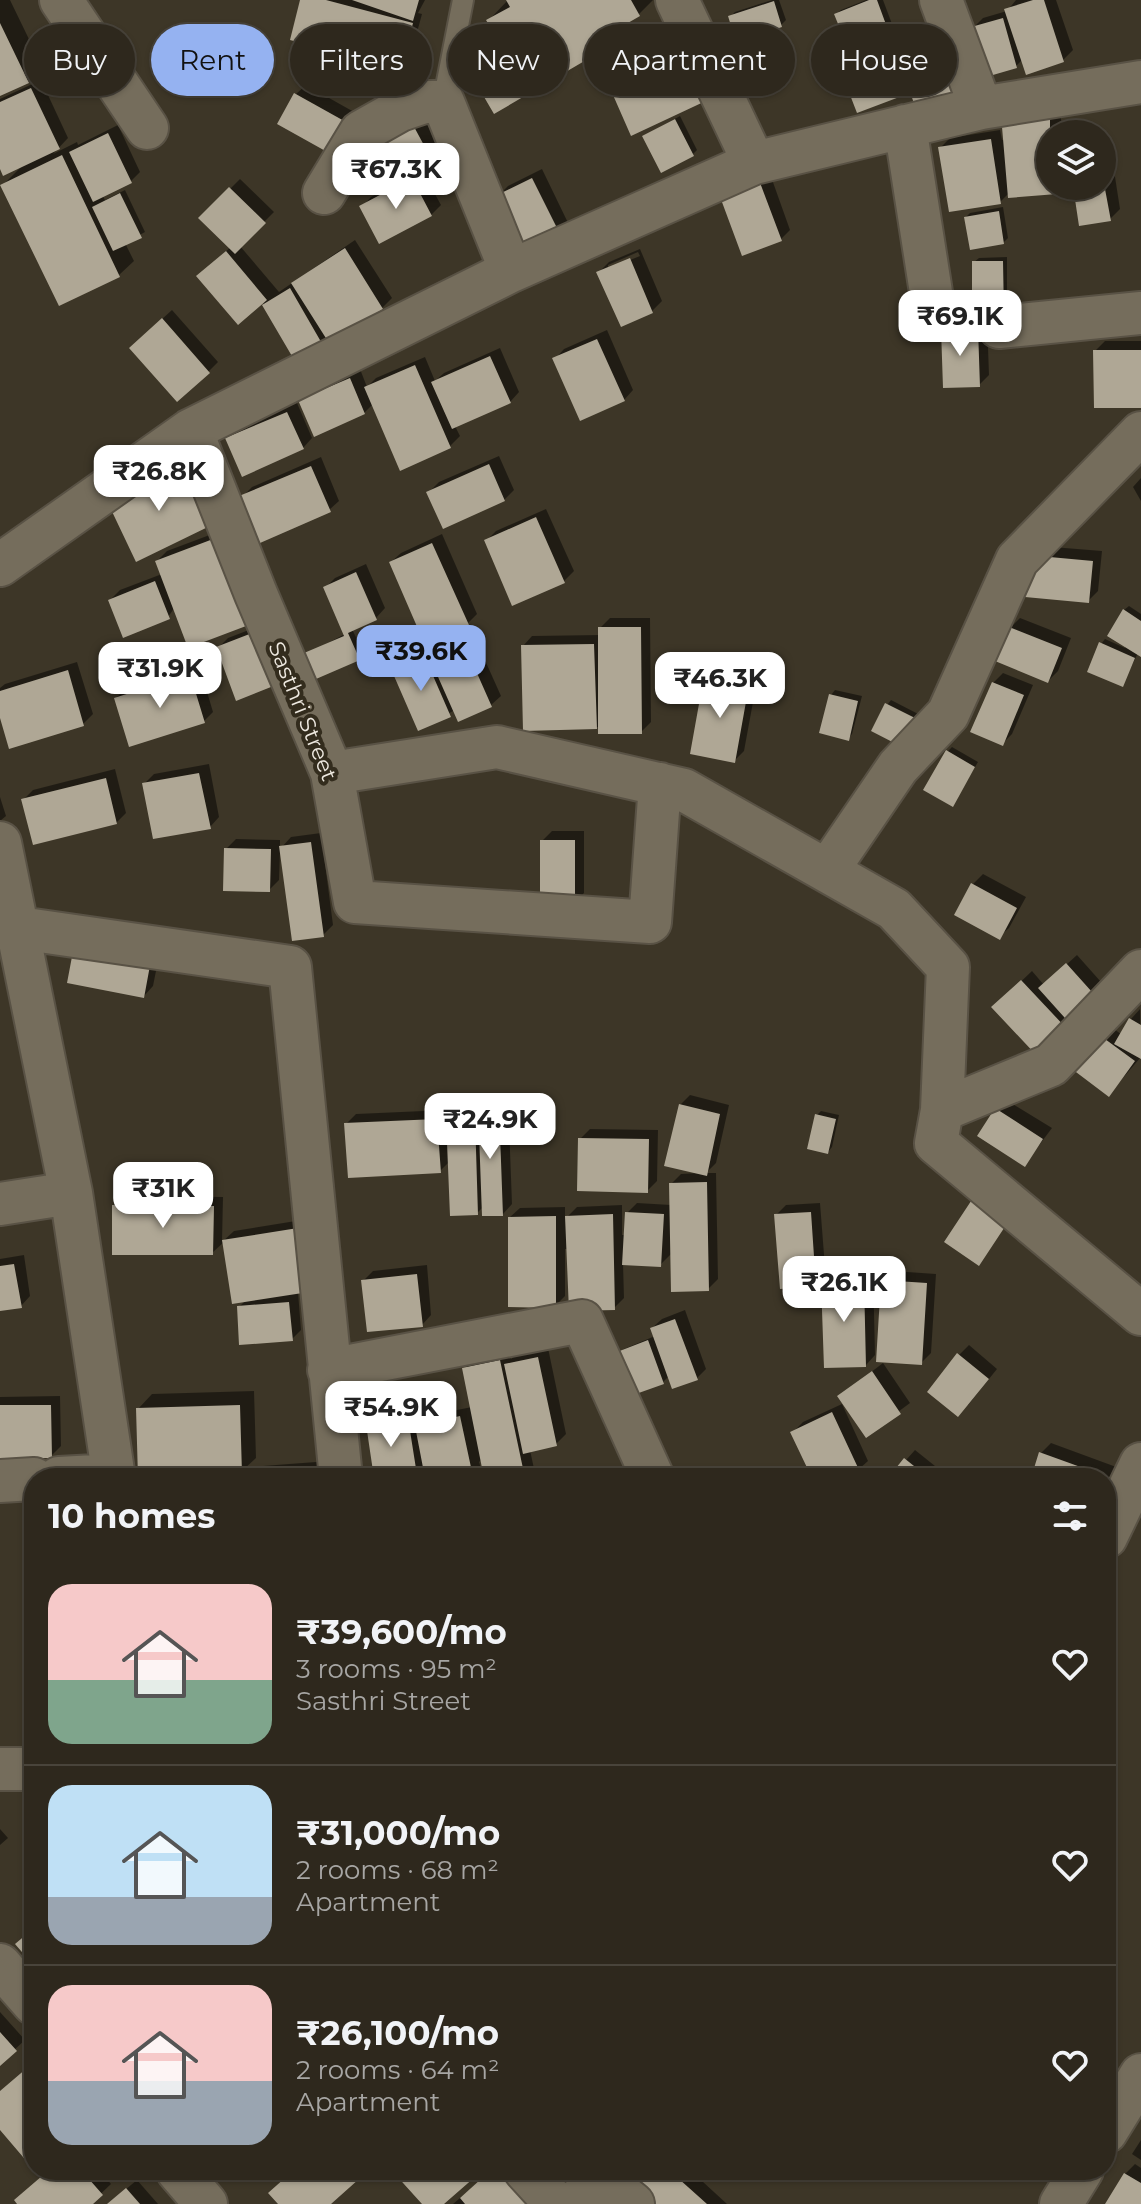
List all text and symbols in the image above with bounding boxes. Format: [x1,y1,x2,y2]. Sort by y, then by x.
chip: Buy [24,24,135,96]
chip: Rent [151,24,274,96]
chip: Filters [290,24,432,96]
chip: New [448,24,568,96]
chip: Apartment [584,24,795,96]
chip: House [811,24,957,96]
map controls [1036,120,1116,200]
button: layers [1036,120,1116,200]
pin: ₹67.3K [331,143,461,211]
text: ₹67.3K [350,153,442,185]
pin: ₹69.1K [895,290,1025,358]
text: ₹69.1K [917,300,1003,332]
pin: ₹26.8K [94,445,224,513]
text: ₹26.8K [112,455,206,487]
pin: ₹39.6K [356,625,486,693]
text: ₹39.6K [375,635,467,667]
street label: Sasthri Street [262,638,343,785]
pin: ₹31.9K [95,642,225,710]
text: ₹31.9K [116,652,204,684]
pin: ₹46.3K [655,652,785,720]
text: ₹46.3K [673,662,767,694]
pin: ₹24.9K [425,1093,555,1161]
text: ₹24.9K [443,1103,537,1135]
pin: ₹31K [116,1162,210,1230]
text: ₹31K [131,1172,195,1204]
pin: ₹26.1K [779,1256,909,1324]
text: ₹26.1K [801,1266,887,1298]
pin: ₹54.9K [326,1381,456,1449]
text: ₹54.9K [343,1391,439,1423]
icon: filters [1048,1494,1092,1538]
text: 10 homes [48,1495,215,1537]
text: ₹39,600/mo [296,1611,507,1653]
icon: home [112,1616,208,1712]
icon: heart [1048,1642,1092,1686]
text: 3 rooms · 95 m² [296,1653,497,1685]
text: Sasthri Street [296,1685,471,1717]
text: ₹31,000/mo [296,1812,500,1854]
icon: home [112,1817,208,1913]
icon: heart [1048,1843,1092,1887]
text: 2 rooms · 68 m² [296,1854,499,1886]
text: Apartment [296,1886,440,1918]
text: ₹26,100/mo [296,2012,499,2054]
icon: home [112,2017,208,2113]
icon: heart [1048,2043,1092,2087]
text: 2 rooms · 64 m² [296,2054,499,2086]
text: Apartment [296,2086,440,2118]

